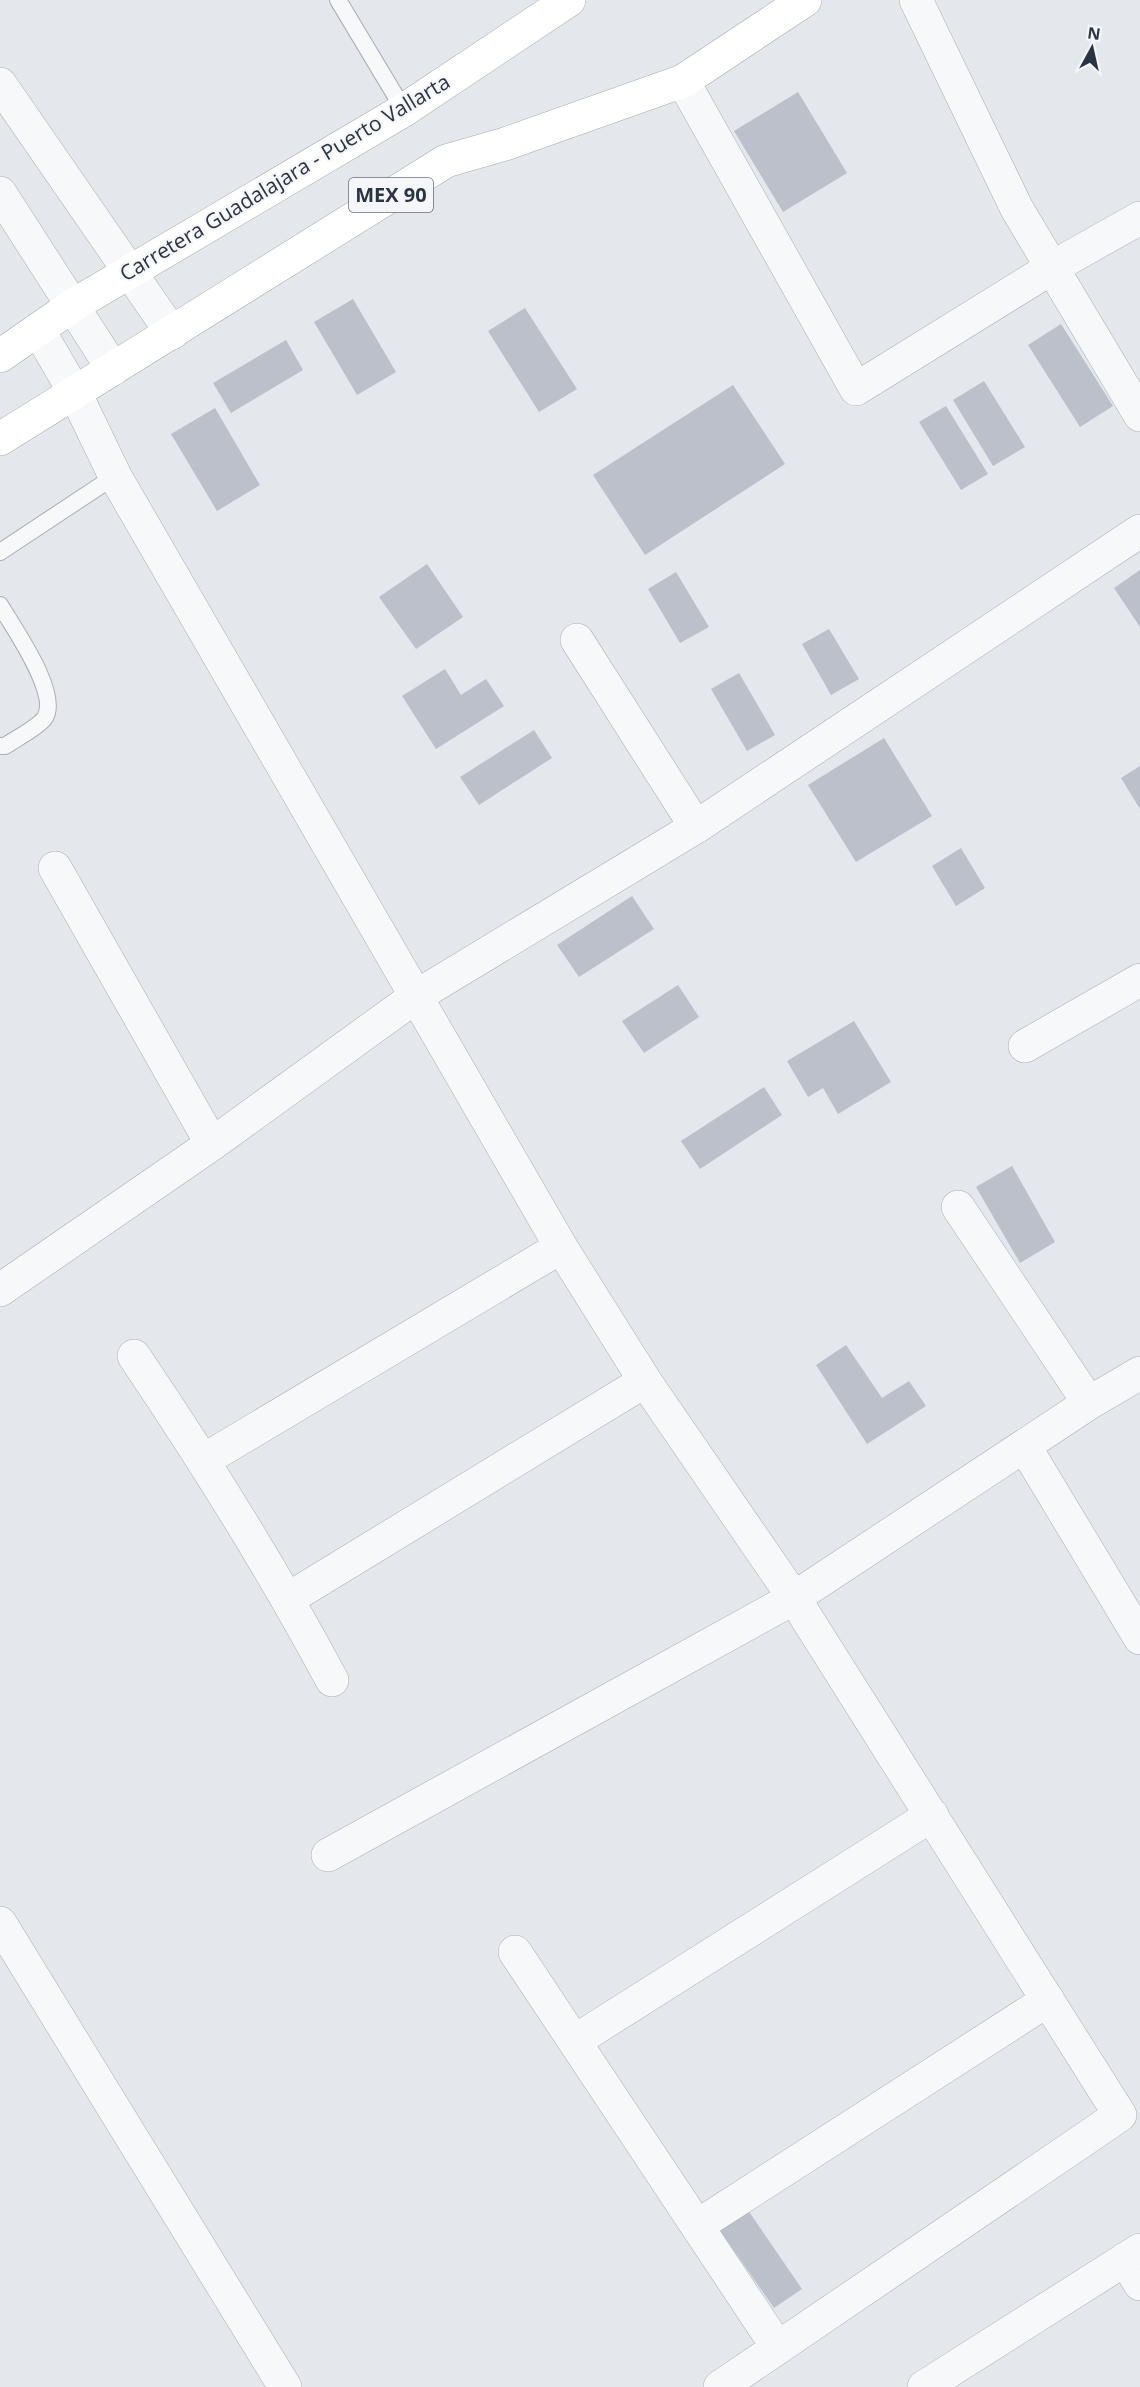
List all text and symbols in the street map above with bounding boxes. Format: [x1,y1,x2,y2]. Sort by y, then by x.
north arrow [1062,18,1122,78]
text: N [1086,21,1102,45]
street label: Carretera Guadalajara - Puerto Vallarta [114,67,455,287]
road number: MEX 90 [349,178,433,212]

